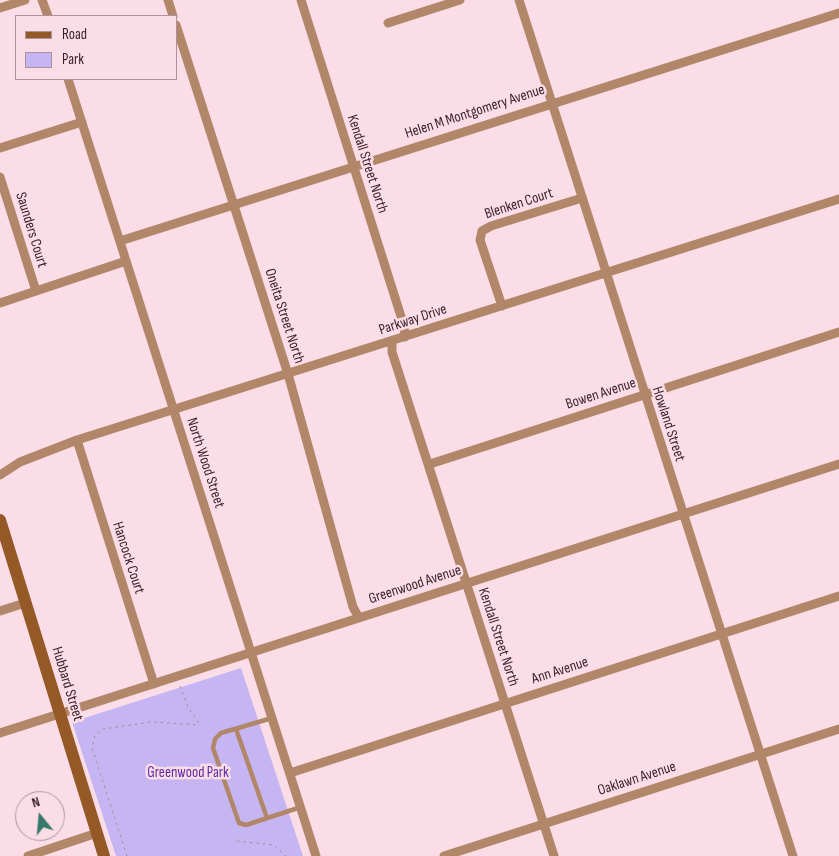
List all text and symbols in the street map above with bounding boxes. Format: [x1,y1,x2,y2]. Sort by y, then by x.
legend [15,15,178,80]
text: Road [62,25,87,44]
text: Park [62,50,84,69]
street label: Helen M Montgomery Avenue [403,81,547,143]
street label: Kendall Street North [343,113,391,215]
street label: Blenken Court [482,184,556,224]
street label: Saunders Court [11,190,51,270]
street label: Oneita Street North [260,266,308,366]
street label: Parkway Drive [377,301,449,339]
street label: Bowen Avenue [564,374,638,414]
street label: Howland Street [647,384,689,464]
street label: North Wood Street [182,416,228,510]
street label: Hancock Court [108,520,148,596]
street label: Greenwood Avenue [366,562,464,608]
street label: Kendall Street North [474,586,522,688]
street label: Hubbard Street [47,645,87,723]
street label: Ann Avenue [529,653,591,689]
street label: Oaklawn Avenue [596,758,678,800]
park label: Greenwood Park [147,764,229,782]
north arrow [15,791,65,841]
text: N [30,793,42,811]

